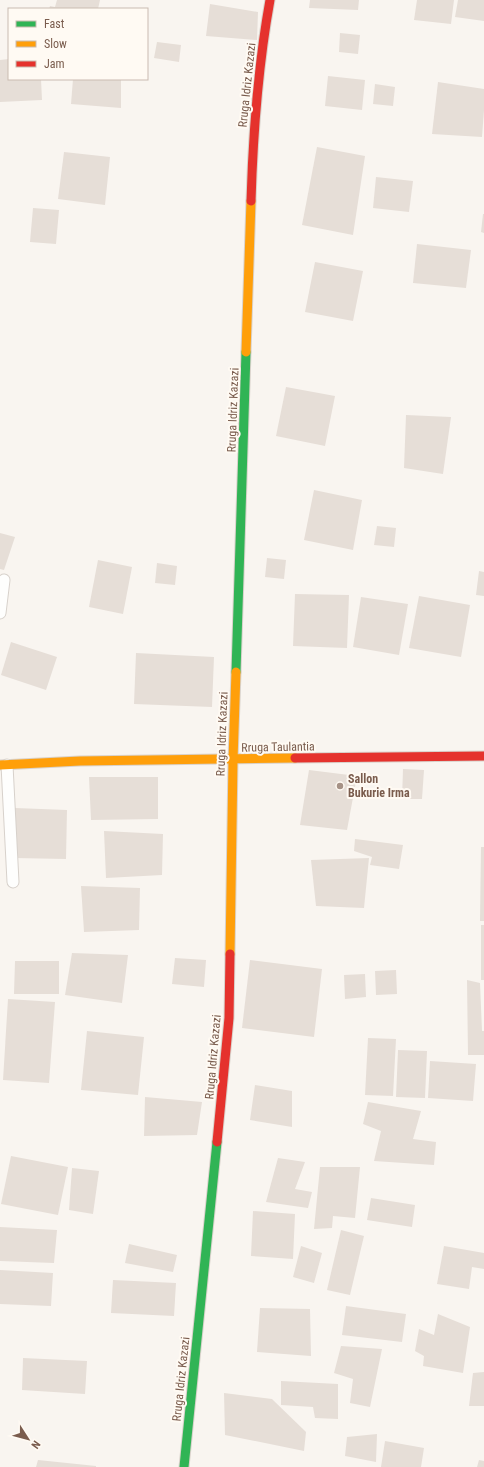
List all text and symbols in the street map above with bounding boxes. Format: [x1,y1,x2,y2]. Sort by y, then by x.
legend [8,8,148,80]
text: Fast [44,17,65,31]
text: Slow [44,37,67,51]
street label: Rruga Idriz Kazazi [236,42,258,128]
text: Jam [44,57,65,71]
street label: Rruga Idriz Kazazi [225,367,241,453]
street label: Rruga Idriz Kazazi [214,691,230,777]
street label: Rruga Taulantia [241,739,315,755]
place label: Sallon Bukurie Irma [348,772,410,800]
marker: Sallon Bukurie Irma [335,781,345,791]
street label: Rruga Idriz Kazazi [202,1014,224,1100]
street label: Rruga Idriz Kazazi [170,1336,192,1422]
north arrow [8,1419,48,1459]
text: N [28,1438,43,1451]

